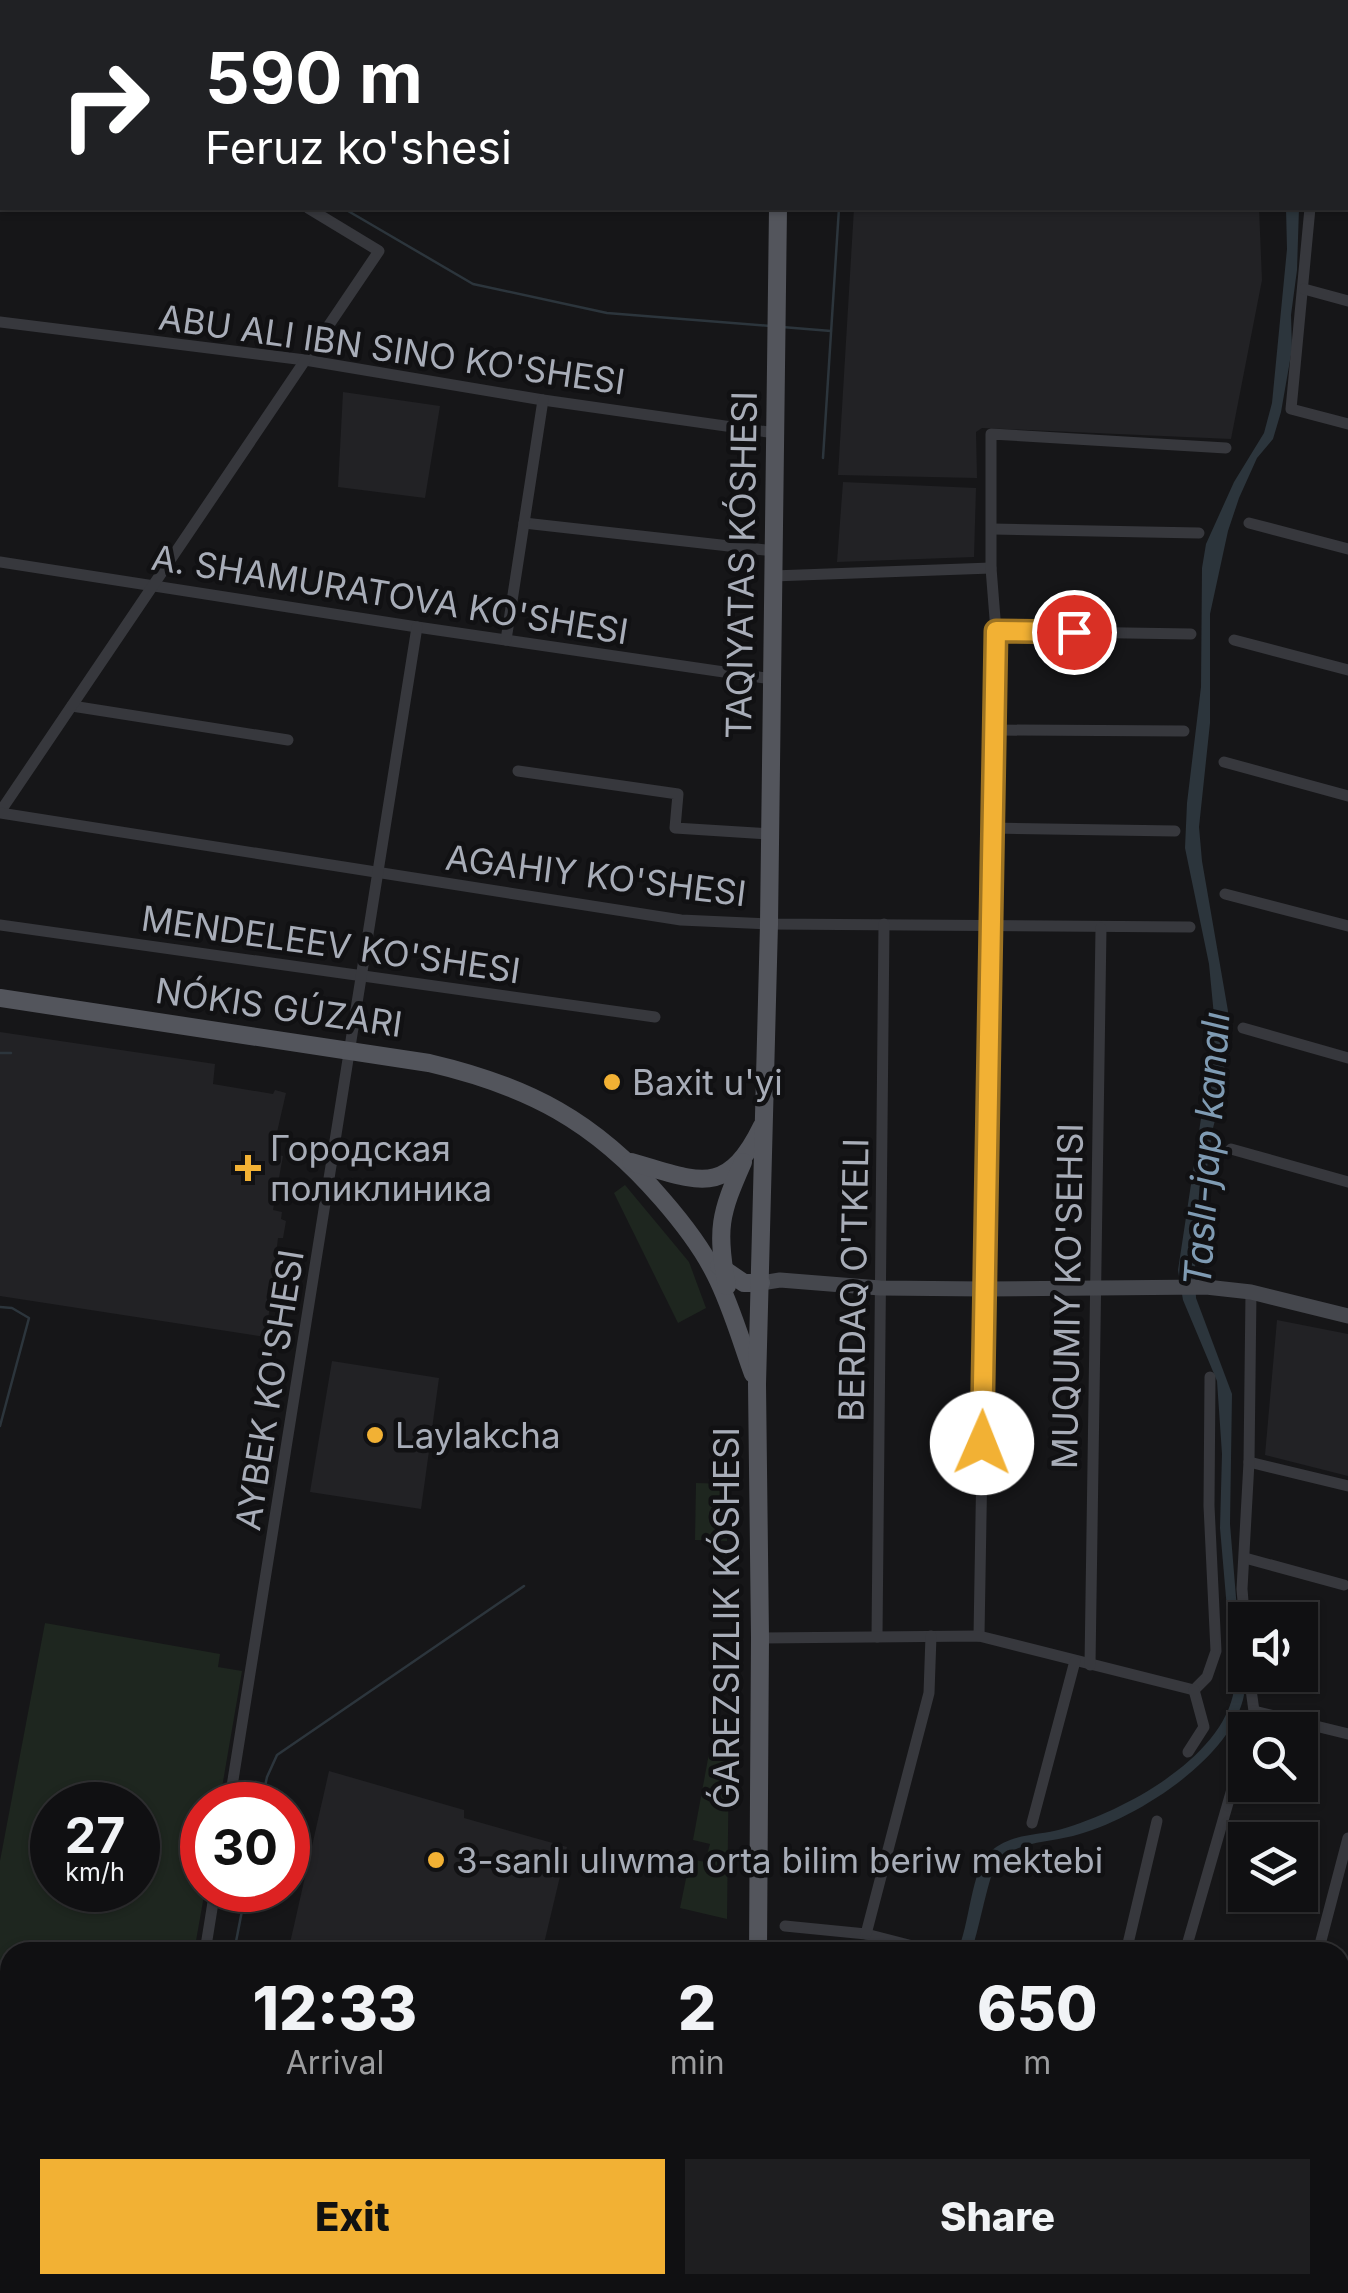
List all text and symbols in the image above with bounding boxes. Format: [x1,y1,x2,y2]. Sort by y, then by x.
text: 590 m [205,35,423,120]
icon: right [40,40,170,170]
text: Feruz ko'shesi [205,120,512,175]
street label: ABU ALI IBN SINO KO'SHESI [156,295,628,403]
street label: TAQIYATAS KÓSHESI [717,391,765,739]
street label: A. SHAMURATOVA KO'SHESI [149,536,631,652]
pin [1032,590,1117,675]
icon: arrive [1047,605,1102,660]
street label: AGAHIY KO'SHESI [443,836,749,914]
street label: MENDELEEV KO'SHESI [139,897,523,991]
street label: NÓKIS GÚZARI [153,969,405,1045]
water label: Taslı-jap kanalı [1173,1010,1239,1288]
place label: Baxit u'yi [632,1061,783,1103]
marker: Baxit u'yi [601,1071,623,1093]
street label: MUQUMIY KO'SEHSI [1043,1123,1091,1469]
place label: Городская поликлиника [270,1127,492,1209]
street label: BERDAQ O'TKELI [830,1138,876,1422]
marker: Городская поликлиника [235,1155,261,1181]
street label: AYBEK KO'SHESI [226,1247,312,1533]
position arrow [930,1391,1034,1495]
place label: Laylakcha [395,1414,561,1456]
marker: Laylakcha [364,1424,386,1446]
street label: ǴAREZSIZLIK KÓSHESI [705,1427,747,1809]
map controls [1228,1602,1318,1912]
button: sound [1228,1602,1318,1692]
button: search [1228,1712,1318,1802]
speed limit sign: 30 [180,1782,310,1912]
text: 27 [65,1805,125,1865]
button: layers [1228,1822,1318,1912]
place label: 3-sanlı ulıwma orta bilim beriw mektebi [456,1839,1103,1881]
marker: 3-sanlı ulıwma orta bilim beriw mektebi [425,1849,447,1871]
text: km/h [65,1857,125,1887]
text: 12:33 [253,1972,417,2044]
text: 2 [678,1972,716,2044]
text: 650 [977,1972,1097,2044]
text: Arrival [286,2043,384,2082]
text: min [670,2043,725,2082]
text: m [1023,2043,1051,2082]
button: Exit [40,2159,665,2274]
button: Share [685,2159,1310,2274]

